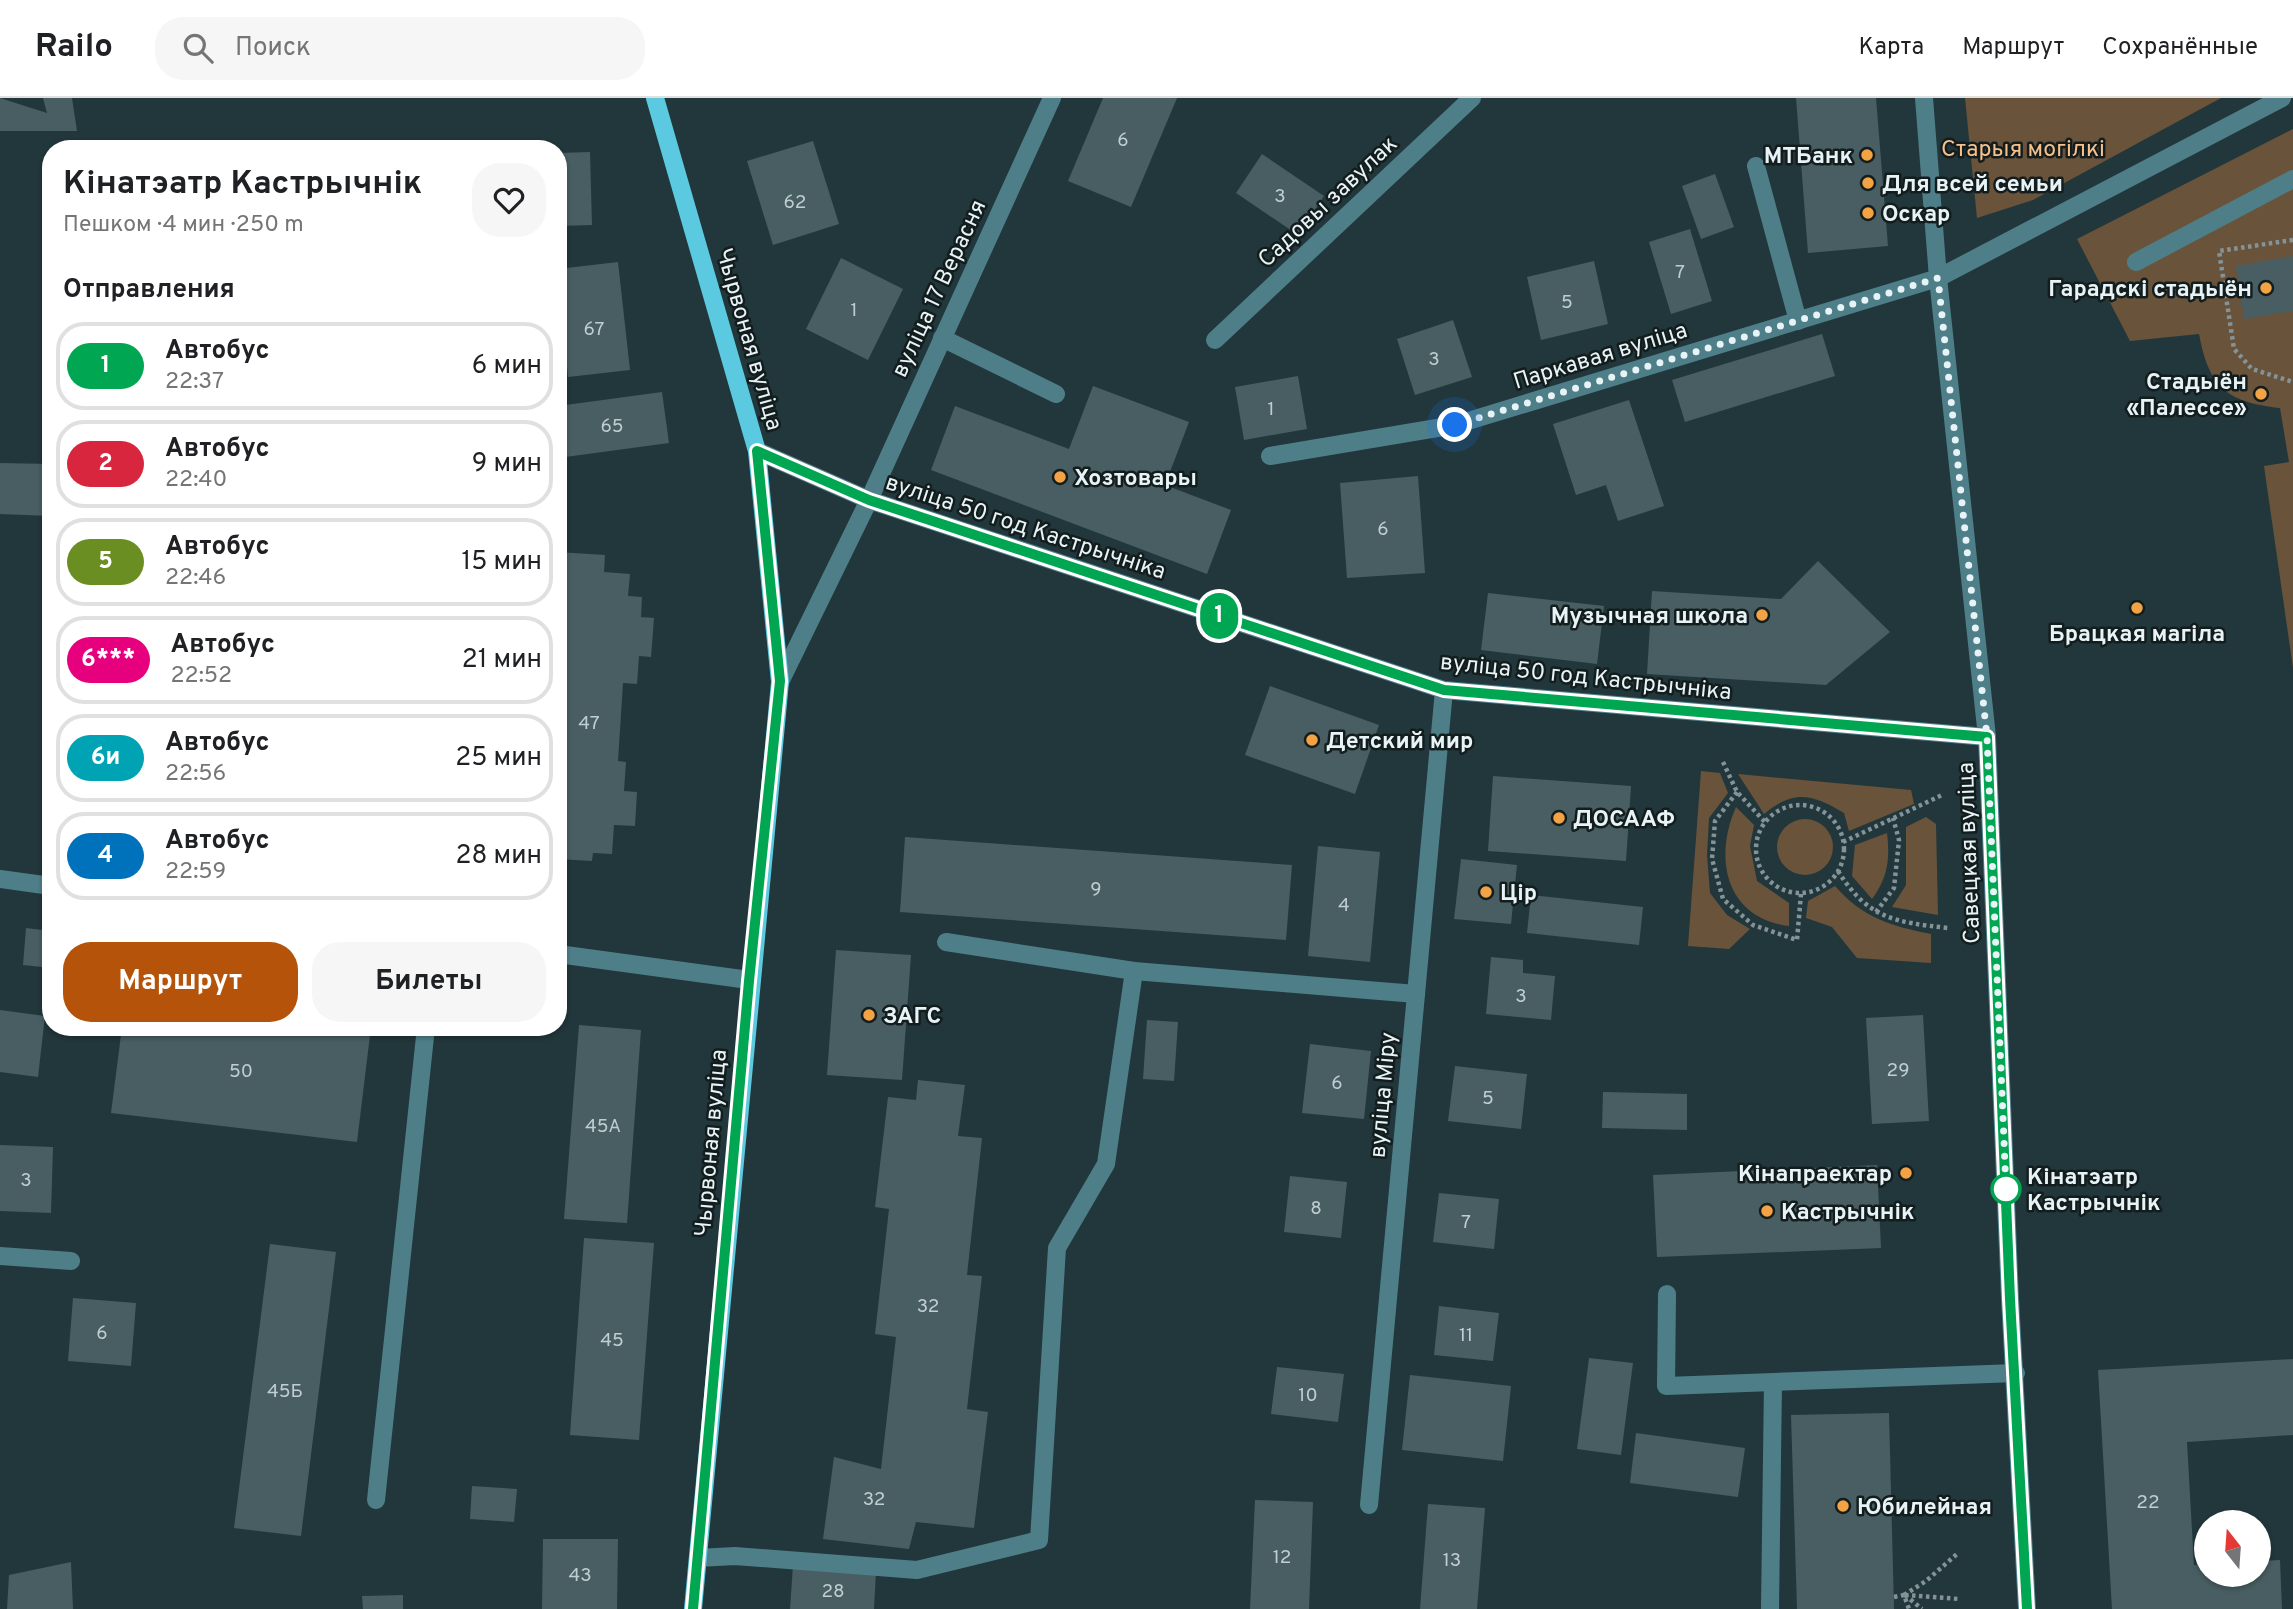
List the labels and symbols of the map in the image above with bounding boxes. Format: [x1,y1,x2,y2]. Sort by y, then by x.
house number: 6 [1117,129,1129,153]
street label: Садовы завулак [1253,131,1405,275]
park label: Старыя могілкі [1941,136,2105,165]
place label: МТБанк [1764,143,1853,172]
marker: МТБанк [1859,147,1875,163]
place label: Для всей семьи [1882,171,2063,200]
marker: Для всей семьи [1860,175,1876,191]
house number: 3 [1274,185,1286,209]
house number: 62 [784,191,806,215]
street label: вуліца 17 Верасня [886,196,994,383]
place label: Оскар [1882,201,1950,230]
marker: Оскар [1860,205,1876,221]
street label: Чырвоная вуліца [708,245,787,434]
house number: 7 [1675,261,1685,285]
place label: Гарадскі стадыён [2048,276,2252,305]
marker: Гарадскі стадыён [2258,280,2274,296]
house number: 5 [1561,291,1573,315]
house number: 1 [850,299,858,323]
street label: Паркавая вуліца [1510,317,1691,398]
house number: 67 [584,318,605,342]
house number: 3 [1428,348,1440,372]
place label: Стадыён «Палессе» [2126,369,2247,424]
marker: Стадыён «Палессе» [2253,386,2269,402]
house number: 1 [1267,398,1275,422]
your location [1437,407,1472,442]
house number: 65 [600,415,624,439]
place label: Хозтовары [1074,465,1197,494]
street label: вуліца 50 год Кастрычніка [881,469,1169,587]
marker: Хозтовары [1052,469,1068,485]
house number: 6 [1377,518,1389,542]
line badge: 1 [1196,593,1242,639]
marker: Брацкая магіла [2129,600,2145,616]
place label: Музычная школа [1551,603,1748,632]
marker: Музычная школа [1754,607,1770,623]
place label: Брацкая магіла [2049,621,2225,650]
street label: вуліца 50 год Кастрычніка [1439,649,1733,708]
house number: 47 [578,712,600,736]
place label: Детский мир [1326,728,1473,757]
marker: Детский мир [1304,732,1320,748]
street label: Савецкая вуліца [1953,762,1988,944]
place label: ДОСААФ [1573,806,1675,835]
marker: ДОСААФ [1551,810,1567,826]
house number: 9 [1090,878,1102,902]
place label: Цір [1500,880,1537,909]
marker: Цір [1478,884,1494,900]
house number: 4 [1338,894,1350,918]
house number: 3 [1515,985,1527,1009]
place label: ЗАГС [883,1003,941,1032]
marker: ЗАГС [861,1007,877,1023]
street label: вуліца Міру [1365,1031,1404,1159]
street label: Чырвоная вуліца [690,1048,735,1238]
house number: 29 [1887,1059,1909,1083]
house number: 50 [229,1060,253,1084]
house number: 6 [1331,1072,1343,1096]
house number: 5 [1482,1087,1494,1111]
house number: 45А [585,1115,621,1139]
place label: Кінапраектар [1738,1161,1892,1190]
place label: Кінатэатр Кастрычнік [2027,1164,2161,1219]
marker: Кінапраектар [1898,1165,1914,1181]
house number: 3 [20,1169,32,1193]
marker: Кінатэатр Кастрычнік [1991,1174,2021,1204]
house number: 8 [1310,1197,1322,1221]
place label: Кастрычнік [1781,1199,1915,1228]
marker: Кастрычнік [1759,1203,1775,1219]
house number: 7 [1461,1211,1471,1235]
house number: 32 [917,1295,939,1319]
house number: 6 [96,1322,108,1346]
house number: 11 [1459,1324,1473,1348]
house number: 45 [600,1329,624,1353]
house number: 45Б [267,1380,303,1404]
house number: 10 [1298,1384,1318,1408]
house number: 32 [863,1488,885,1512]
house number: 22 [2136,1491,2160,1515]
place label: Юбилейная [1857,1494,1992,1523]
marker: Юбилейная [1835,1498,1851,1514]
north arrow [2194,1510,2272,1587]
house number: 12 [1273,1546,1291,1570]
house number: 13 [1443,1549,1461,1573]
house number: 43 [568,1564,592,1588]
house number: 28 [821,1580,845,1604]

